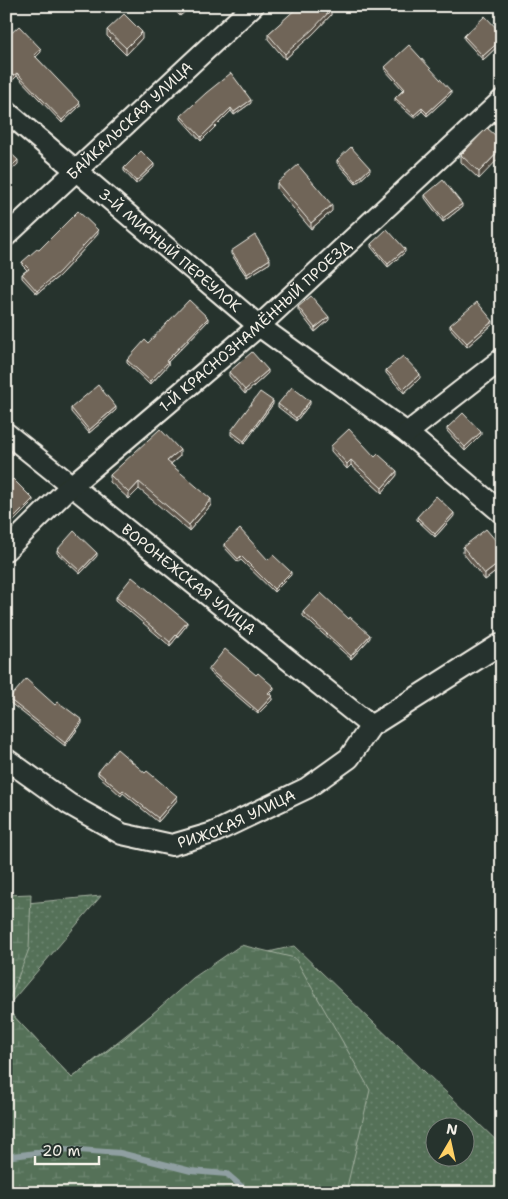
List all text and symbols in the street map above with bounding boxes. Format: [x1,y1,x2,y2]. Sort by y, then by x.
street label: БАЙКАЛЬСКАЯ УЛИЦА [62,57,197,184]
street label: 3-Й МИРНЫЙ ПЕРЕУЛОК [94,184,246,317]
street label: 1-Й КРАСНОЗНАМЁННЫЙ ПРОЕЗД [155,235,356,417]
street label: ВОРОНЕЖСКАЯ УЛИЦА [117,519,260,640]
street label: РИЖСКАЯ УЛИЦА [175,785,299,853]
north arrow [426,1116,476,1166]
text: N [445,1119,459,1139]
scale bar [35,1134,99,1166]
text: 20 m [42,1141,81,1161]

